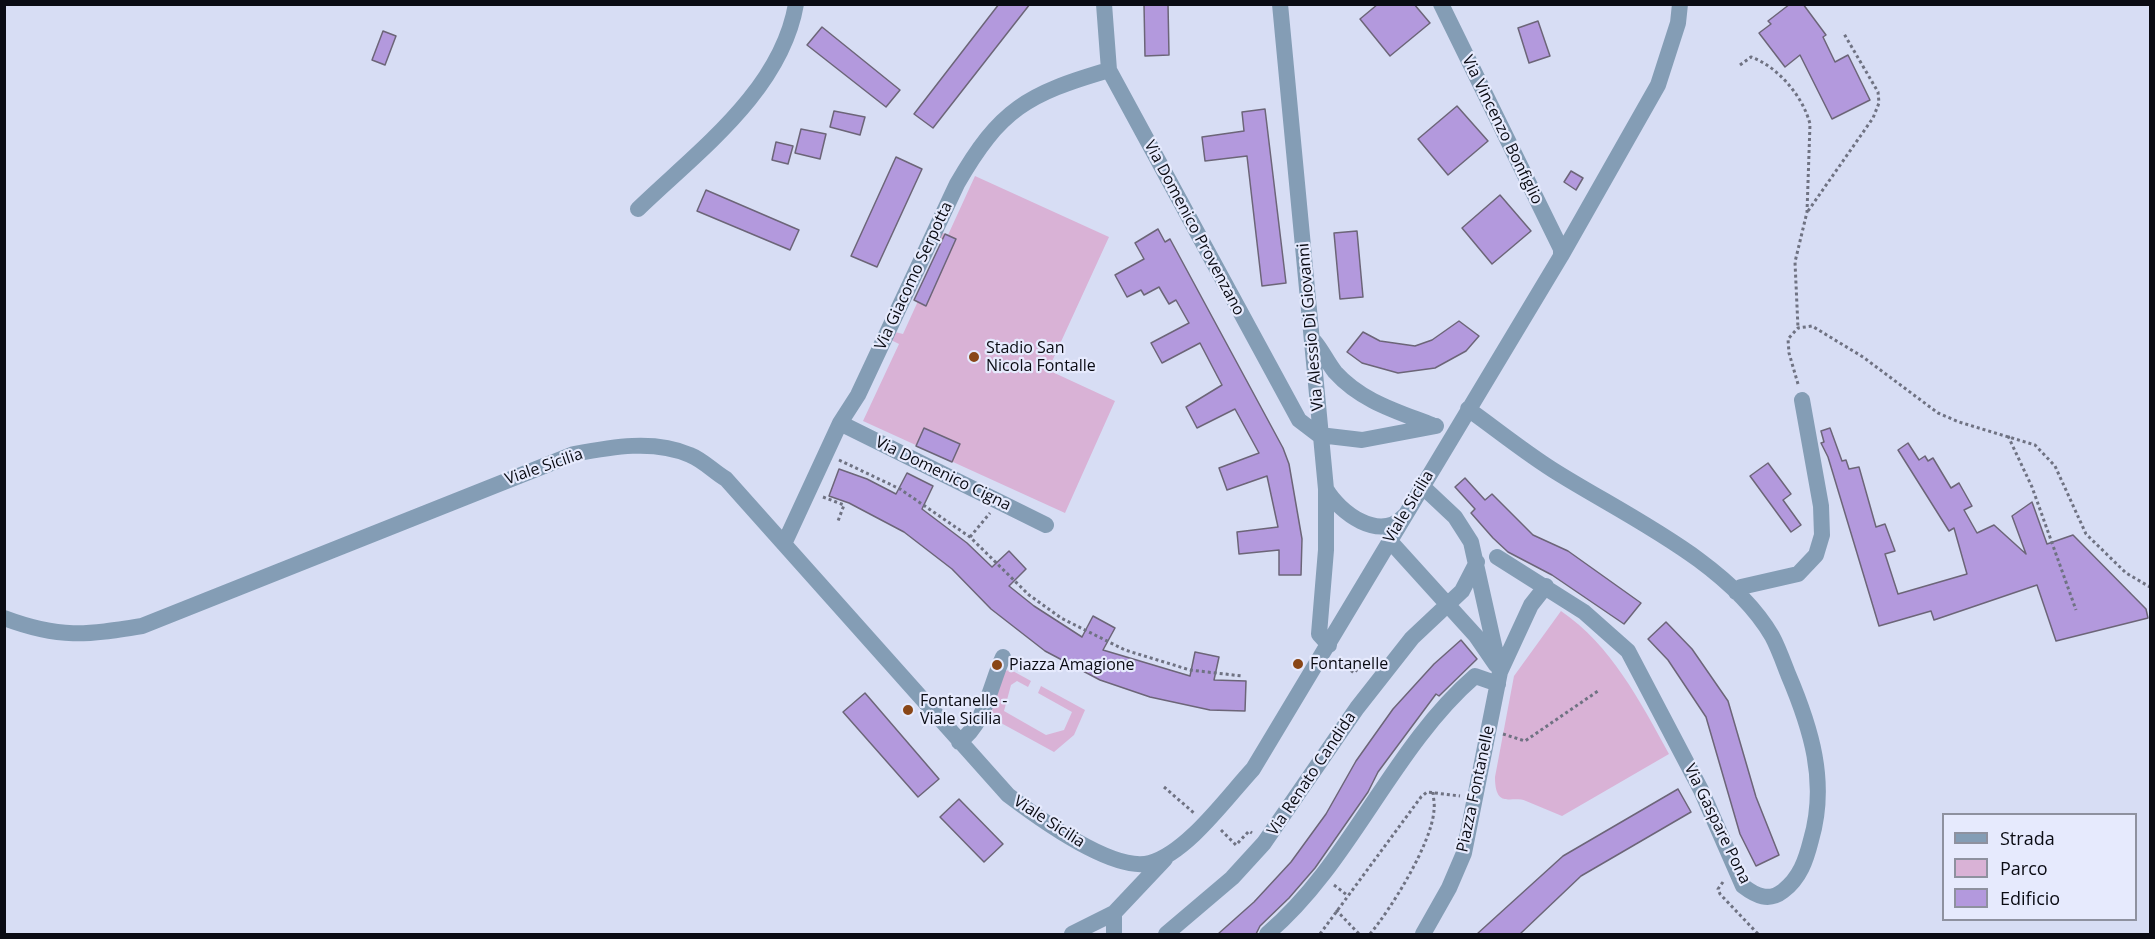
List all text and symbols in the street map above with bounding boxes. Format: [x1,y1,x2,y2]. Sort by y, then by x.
street label: Via Vincenzo Bonfiglio [1458,52,1546,208]
street label: Via Domenico Provenzano [1140,137,1248,319]
street label: Via Giacomo Serpotta [871,199,957,353]
street label: Via Alessio Di Giovanni [1294,242,1328,412]
place label: Stadio San Nicola Fontalle [986,338,1096,376]
marker: Stadio San Nicola Fontalle [967,350,981,364]
street label: Via Domenico Cigna [872,433,1014,515]
street label: Viale Sicilia [503,445,585,489]
street label: Viale Sicilia [1380,467,1438,547]
place label: Fontanelle [1310,654,1388,674]
place label: Piazza Amagione [1009,655,1135,675]
marker: Fontanelle [1291,657,1305,671]
marker: Piazza Amagione [990,658,1004,672]
place label: Fontanelle - Viale Sicilia [920,691,1007,729]
marker: Fontanelle - Viale Sicilia [901,703,915,717]
street label: Via Renato Candida [1264,709,1360,839]
street label: Piazza Fontanelle [1453,724,1499,854]
street label: Via Gaspare Pona [1680,761,1754,887]
street label: Viale Sicilia [1010,792,1088,852]
legend [1942,813,2137,921]
text: Strada [2000,826,2055,850]
text: Parco [2000,856,2048,880]
text: Edificio [2000,886,2060,910]

